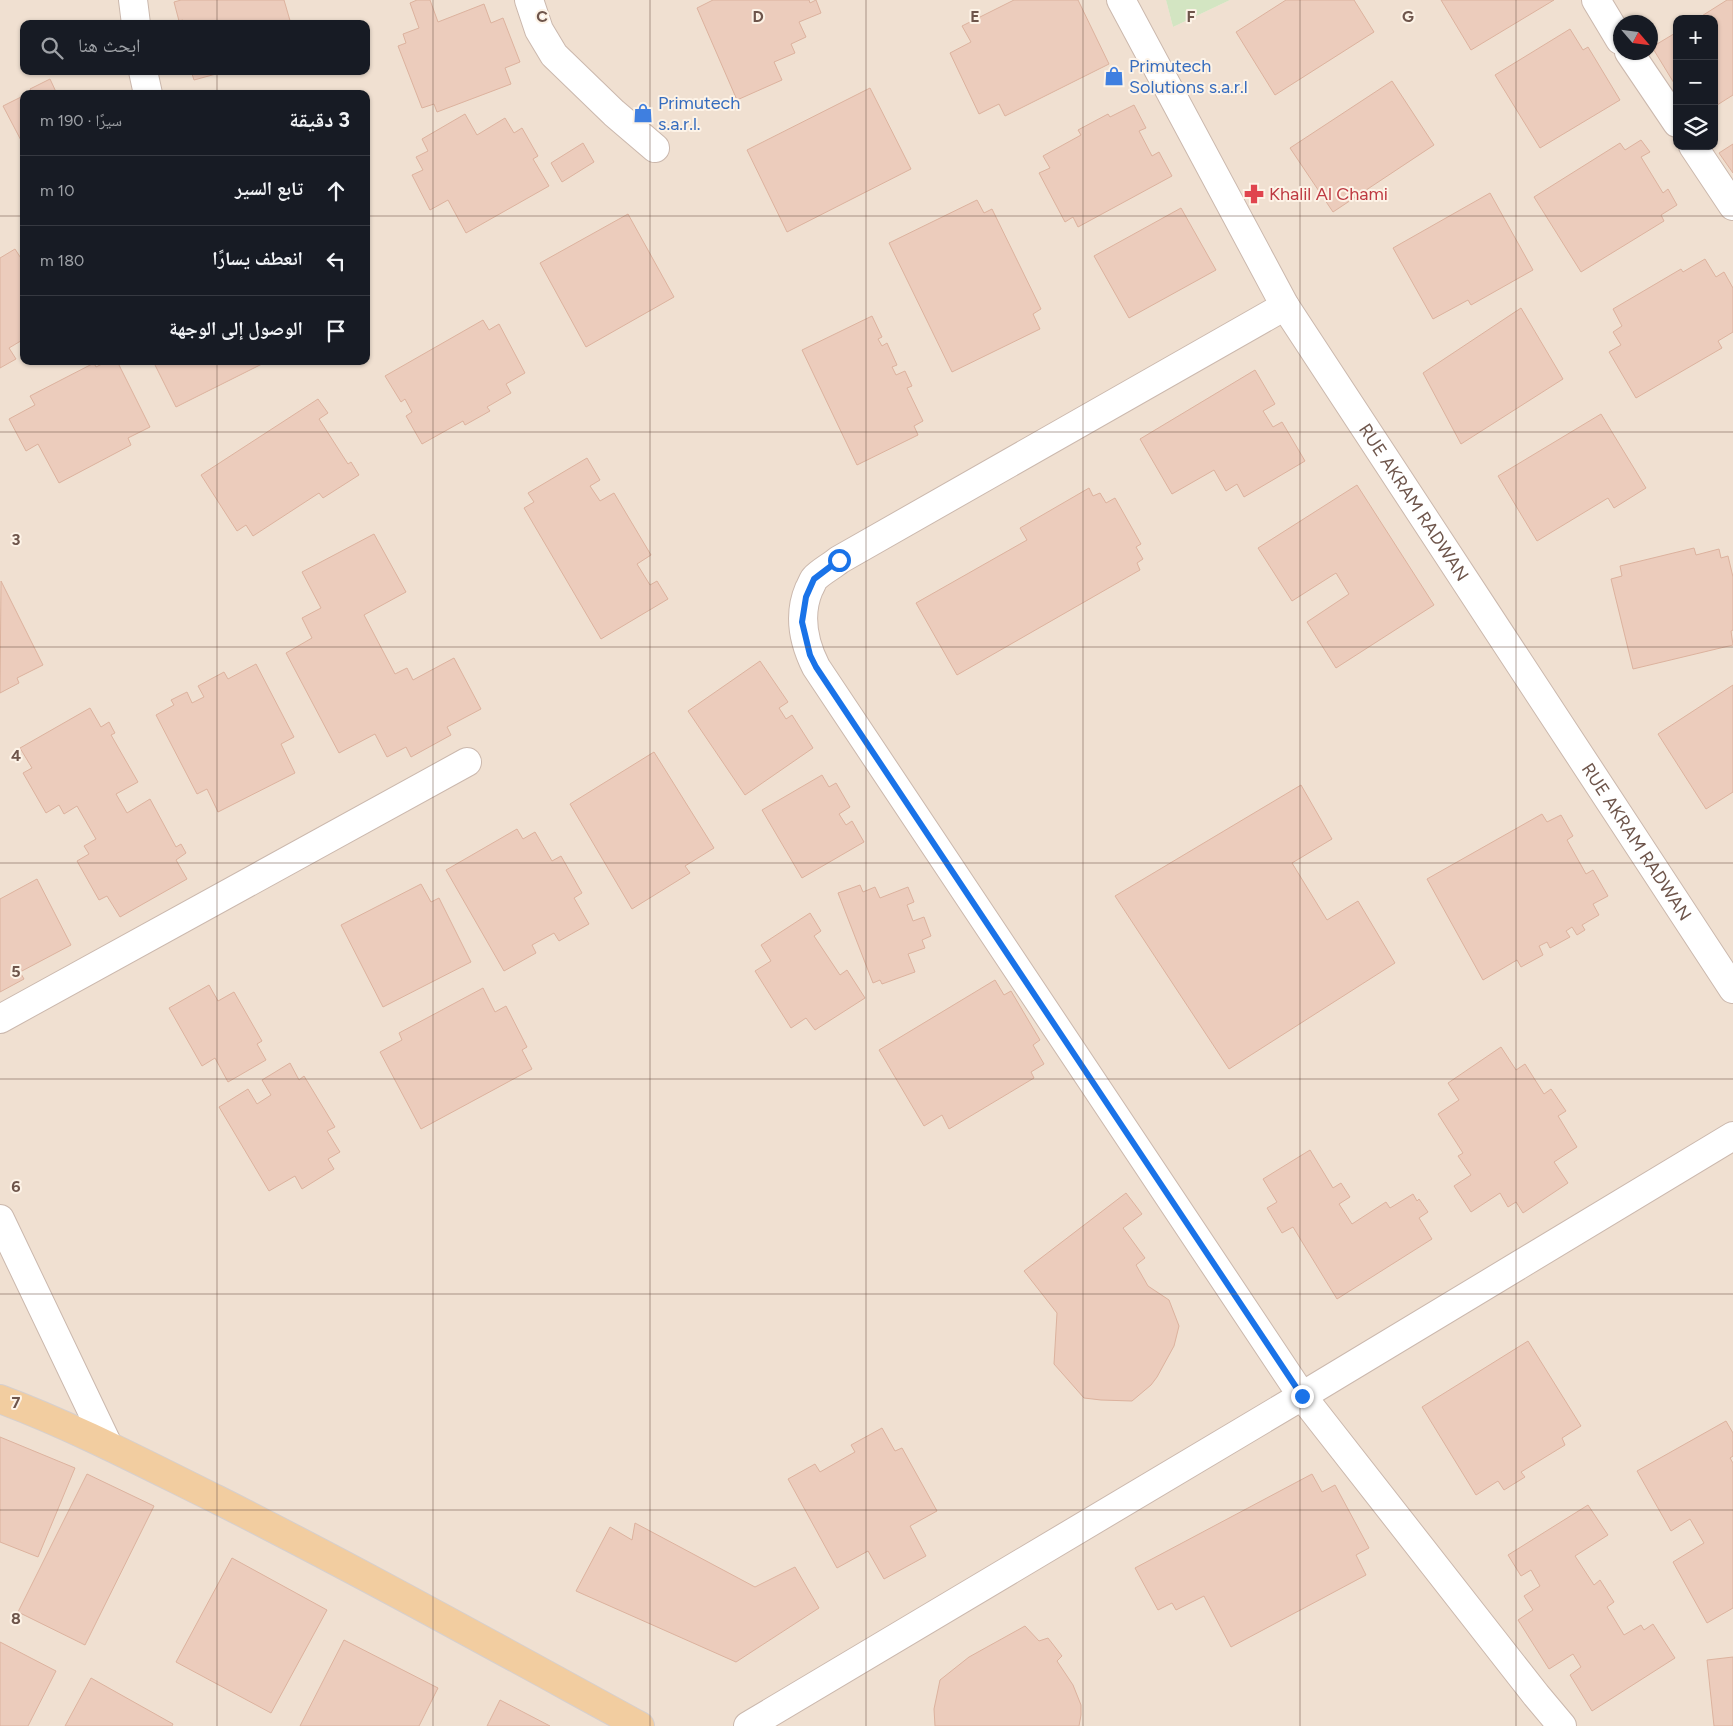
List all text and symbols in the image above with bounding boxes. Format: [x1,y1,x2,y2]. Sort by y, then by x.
text: C [536,7,548,26]
text: D [752,7,764,26]
text: E [970,7,980,26]
text: F [1187,7,1196,26]
text: G [1402,7,1414,26]
north arrow [1613,15,1658,60]
map controls [1673,15,1718,150]
button: + [1673,15,1718,60]
search box [20,20,370,75]
icon: search [38,34,66,62]
text: ابحث هنا [78,34,141,57]
place label: Primutech Solutions s.a.r.l [1129,55,1248,98]
button: − [1673,60,1718,105]
shop icon: Primutech Solutions s.a.r.l [1103,65,1125,87]
place label: Primutech s.a.r.l. [658,92,740,135]
shop icon: Primutech s.a.r.l. [632,102,654,124]
button: layers [1673,105,1718,150]
text: 3 دقيقة [289,107,350,132]
text: سيرًا · 190 m [40,111,122,130]
text: تابع السير [235,177,303,200]
icon: ahead [322,177,350,205]
text: 10 m [40,181,74,200]
pharmacy icon: Khalil Al Chami [1243,183,1265,205]
place label: Khalil Al Chami [1269,183,1388,205]
text: انعطف يسارًا [212,247,303,270]
icon: left [322,247,350,275]
text: 180 m [40,251,84,270]
text: الوصول إلى الوجهة [169,317,303,340]
icon: arrive [322,317,350,345]
street label: RUE AKRAM RADWAN [1354,419,1473,585]
text: 3 [12,530,21,549]
route start [828,549,851,572]
text: 4 [11,746,21,765]
street label: RUE AKRAM RADWAN [1577,759,1696,925]
text: 5 [11,962,21,981]
text: 6 [11,1177,21,1196]
route end [1291,1385,1314,1408]
text: 7 [12,1393,21,1412]
text: 8 [11,1609,21,1628]

